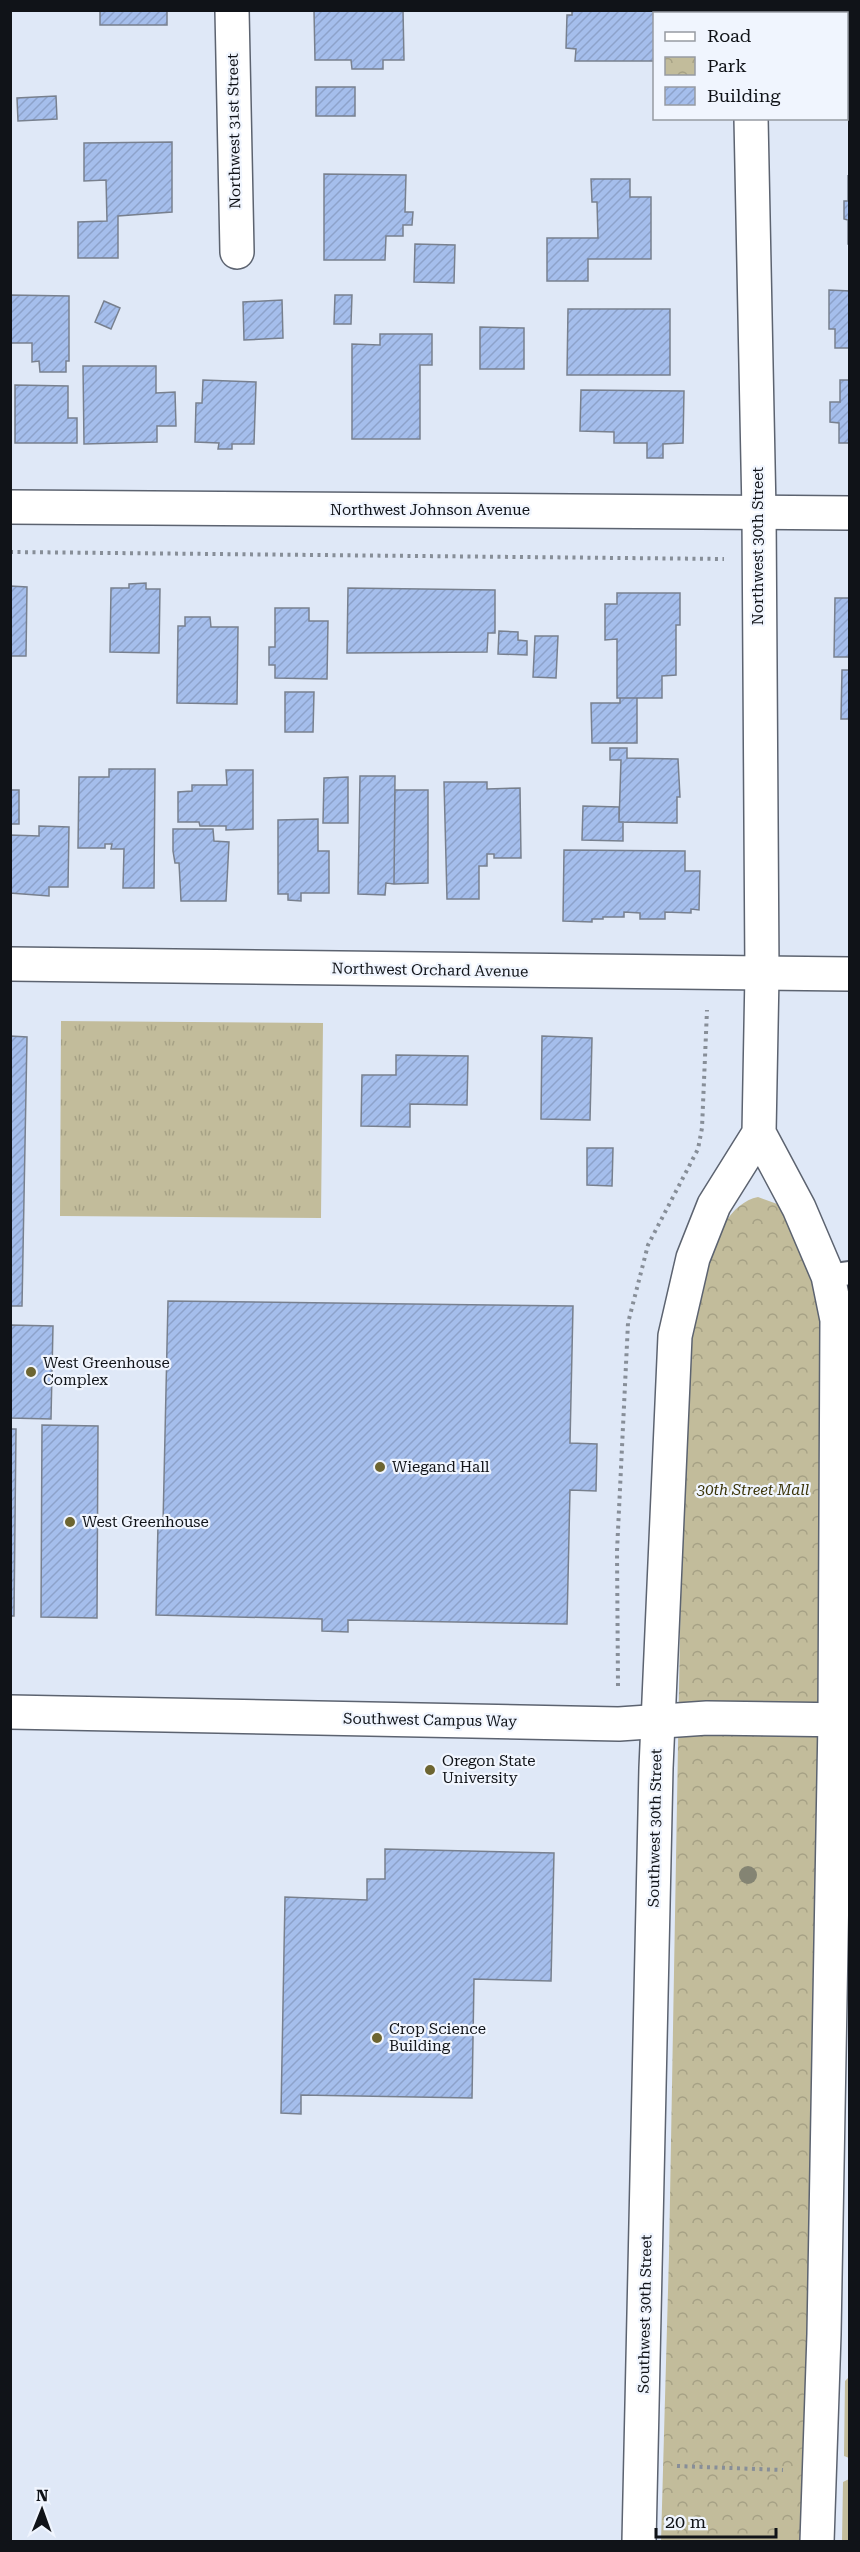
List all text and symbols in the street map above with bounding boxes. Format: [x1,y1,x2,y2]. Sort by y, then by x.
legend [653,12,848,120]
text: Road [707,25,752,46]
street label: Northwest 31st Street [224,53,244,209]
text: Park [707,55,747,76]
text: Building [707,85,781,106]
street label: Northwest 30th Street [749,466,767,625]
street label: Northwest Johnson Avenue [330,501,530,519]
street label: Northwest Orchard Avenue [331,959,529,981]
place label: West Greenhouse Complex [43,1354,170,1389]
marker: West Greenhouse Complex [24,1365,38,1379]
place label: Wiegand Hall [392,1458,490,1476]
marker: Wiegand Hall [373,1460,387,1474]
park label: 30th Street Mall [696,1481,810,1499]
place label: West Greenhouse [82,1513,209,1531]
marker: West Greenhouse [63,1515,77,1529]
street label: Southwest Campus Way [343,1709,517,1731]
street label: Southwest 30th Street [645,1748,665,1908]
place label: Oregon State University [442,1752,535,1787]
marker: Oregon State University [423,1763,437,1777]
place label: Crop Science Building [389,2020,486,2055]
marker: Crop Science Building [370,2031,384,2045]
street label: Southwest 30th Street [635,2234,655,2394]
north arrow [12,2480,72,2540]
text: N [36,2486,49,2505]
scale bar [656,2501,776,2539]
text: 20 m [665,2511,706,2532]

